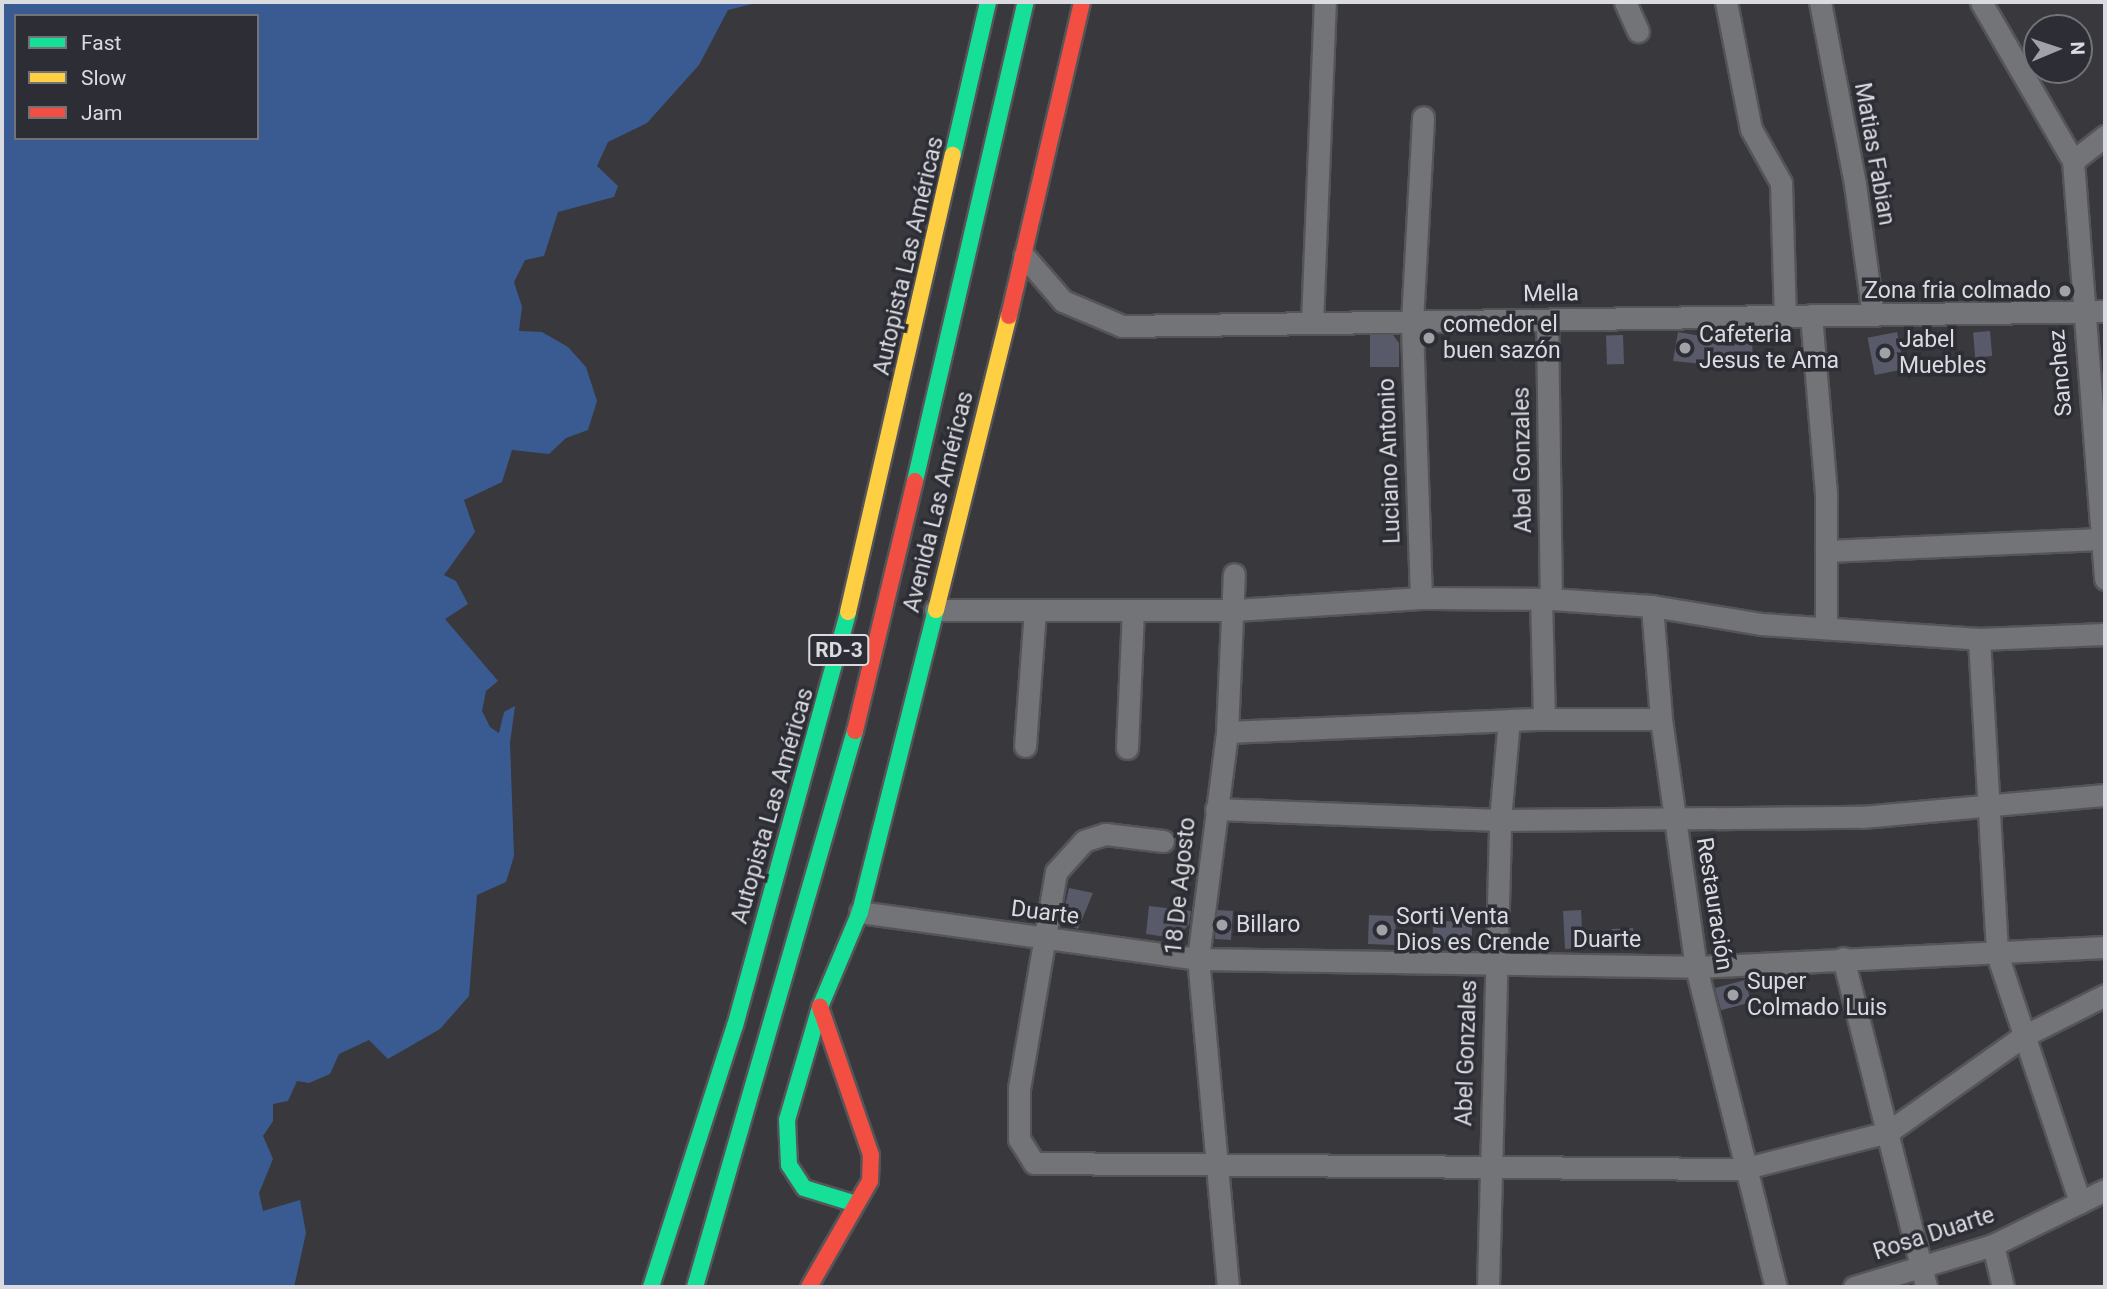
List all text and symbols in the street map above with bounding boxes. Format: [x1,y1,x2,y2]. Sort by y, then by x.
legend [14,14,259,140]
north arrow [2023,14,2093,84]
text: Fast [81,31,121,55]
text: N [2066,41,2089,55]
text: Slow [81,66,126,90]
street label: Matias Fabian [1848,81,1900,227]
text: Jam [81,101,122,125]
street label: Autopista Las Américas [868,134,950,378]
place label: Zona fria colmado [1864,277,2051,305]
street label: Mella [1523,280,1579,308]
marker: Zona fria colmado [2057,283,2073,299]
place label: comedor el buen sazón [1443,311,1561,365]
place label: Cafeteria Jesus te Ama [1699,321,1839,375]
place label: Jabel Muebles [1899,326,1987,380]
street label: Sanchez [2043,328,2079,418]
marker: comedor el buen sazón [1421,330,1437,346]
marker: Cafeteria Jesus te Ama [1677,340,1693,356]
marker: Jabel Muebles [1877,345,1893,361]
street label: Luciano Antonio [1373,378,1407,544]
street label: Abel Gonzales [1508,387,1538,533]
street label: Avenida Las Américas [898,389,980,615]
road number: RD-3 [808,632,870,668]
street label: Autopista Las Américas [726,685,820,927]
street label: 18 De Agosto [1160,816,1202,956]
street label: Restauración [1690,836,1738,972]
street label: Duarte [1009,895,1081,931]
place label: Sorti Venta Dios es Crende [1396,903,1550,957]
place label: Billaro [1236,911,1300,939]
marker: Billaro [1214,917,1230,933]
marker: Sorti Venta Dios es Crende [1374,922,1390,938]
street label: Duarte [1573,926,1641,954]
place label: Super Colmado Luis [1747,968,1887,1022]
street label: Abel Gonzales [1451,979,1483,1127]
marker: Super Colmado Luis [1725,987,1741,1003]
street label: Rosa Duarte [1870,1201,1998,1267]

